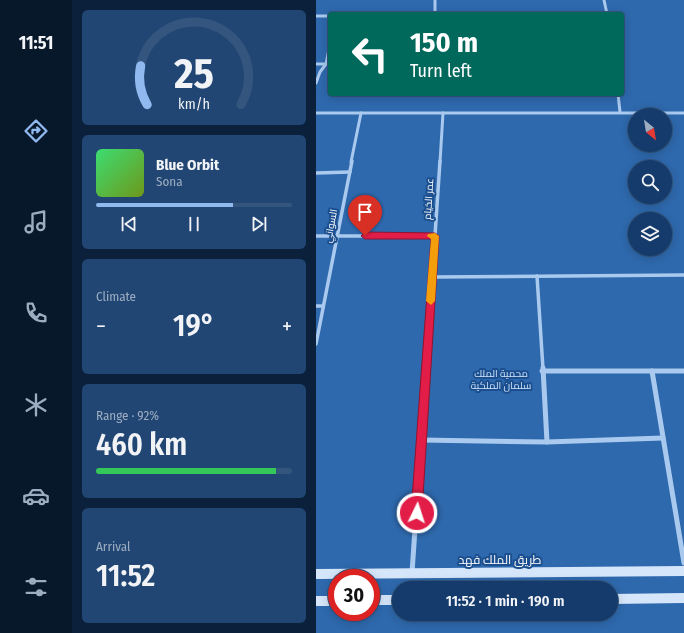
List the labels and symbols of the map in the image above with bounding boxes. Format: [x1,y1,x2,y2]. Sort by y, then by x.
north arrow [628,108,672,152]
street label: عمر الخيام [422,178,437,220]
pin [348,195,382,236]
street label: السواني [322,208,341,244]
park label: محمية الملك سلمان الملكية [471,368,531,392]
position arrow [396,492,438,534]
street label: طريق الملك فهد [459,553,541,567]
speed limit sign: 30 [328,569,380,621]

